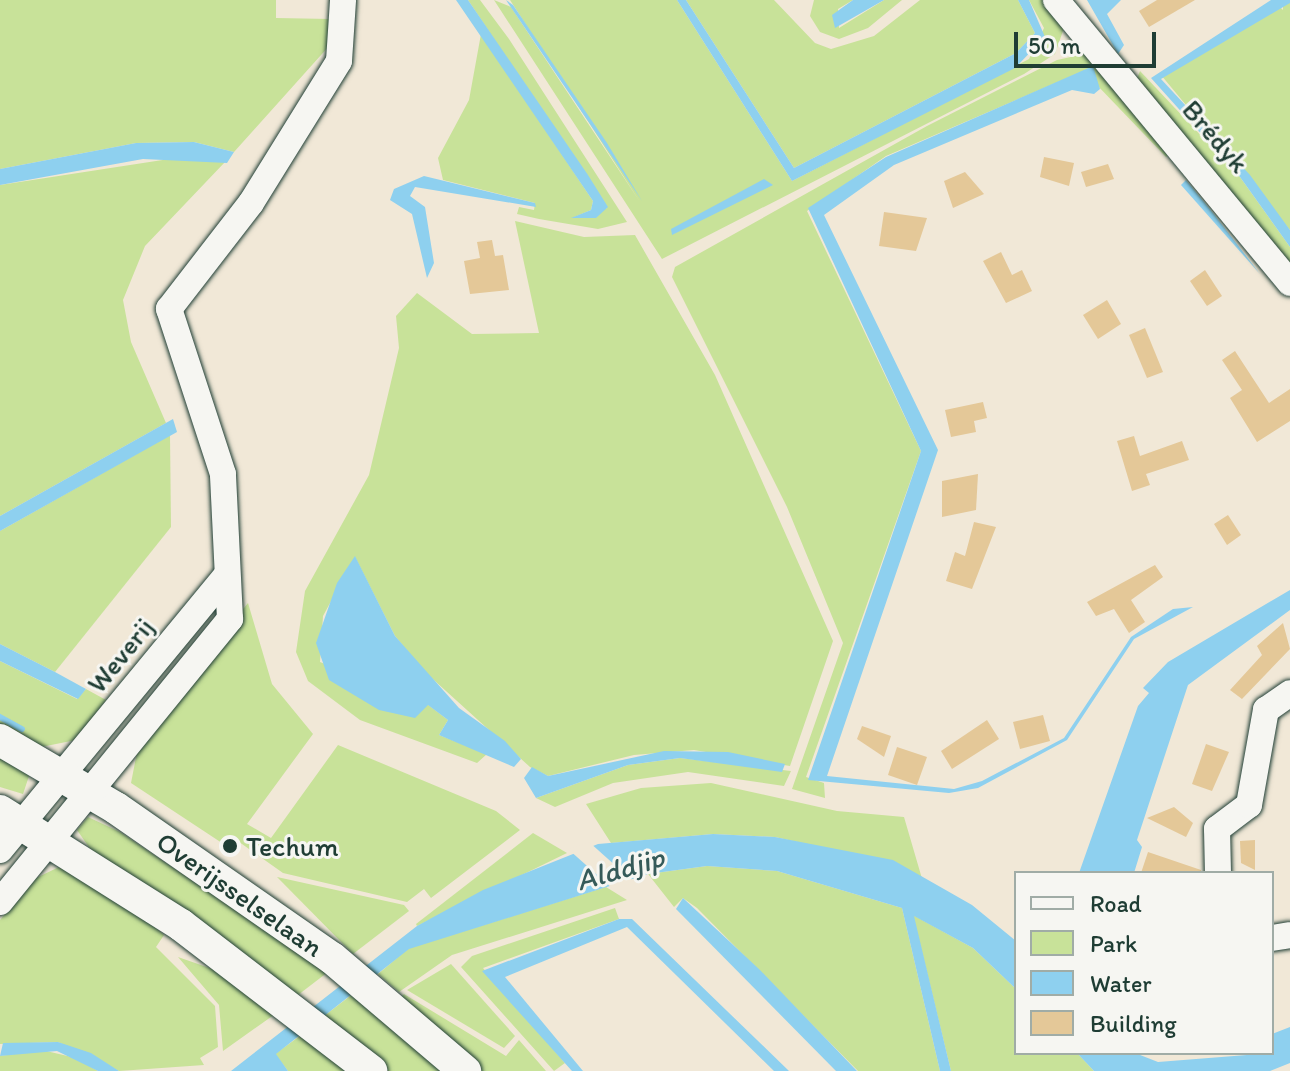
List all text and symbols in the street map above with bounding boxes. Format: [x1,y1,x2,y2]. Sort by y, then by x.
scale bar [1018,16,1160,66]
text: 50 m [1028,31,1081,60]
street label: Brédyk [1175,93,1257,179]
street label: Weverij [80,611,160,699]
street label: Overijsselselaan [150,824,330,964]
place label: Techum [246,829,339,863]
marker: Techum [221,837,239,855]
water label: Alddjip [572,839,668,899]
legend [1014,871,1274,1055]
text: Road [1090,889,1142,918]
text: Park [1090,929,1137,958]
text: Water [1090,969,1152,998]
text: Building [1090,1009,1177,1038]

